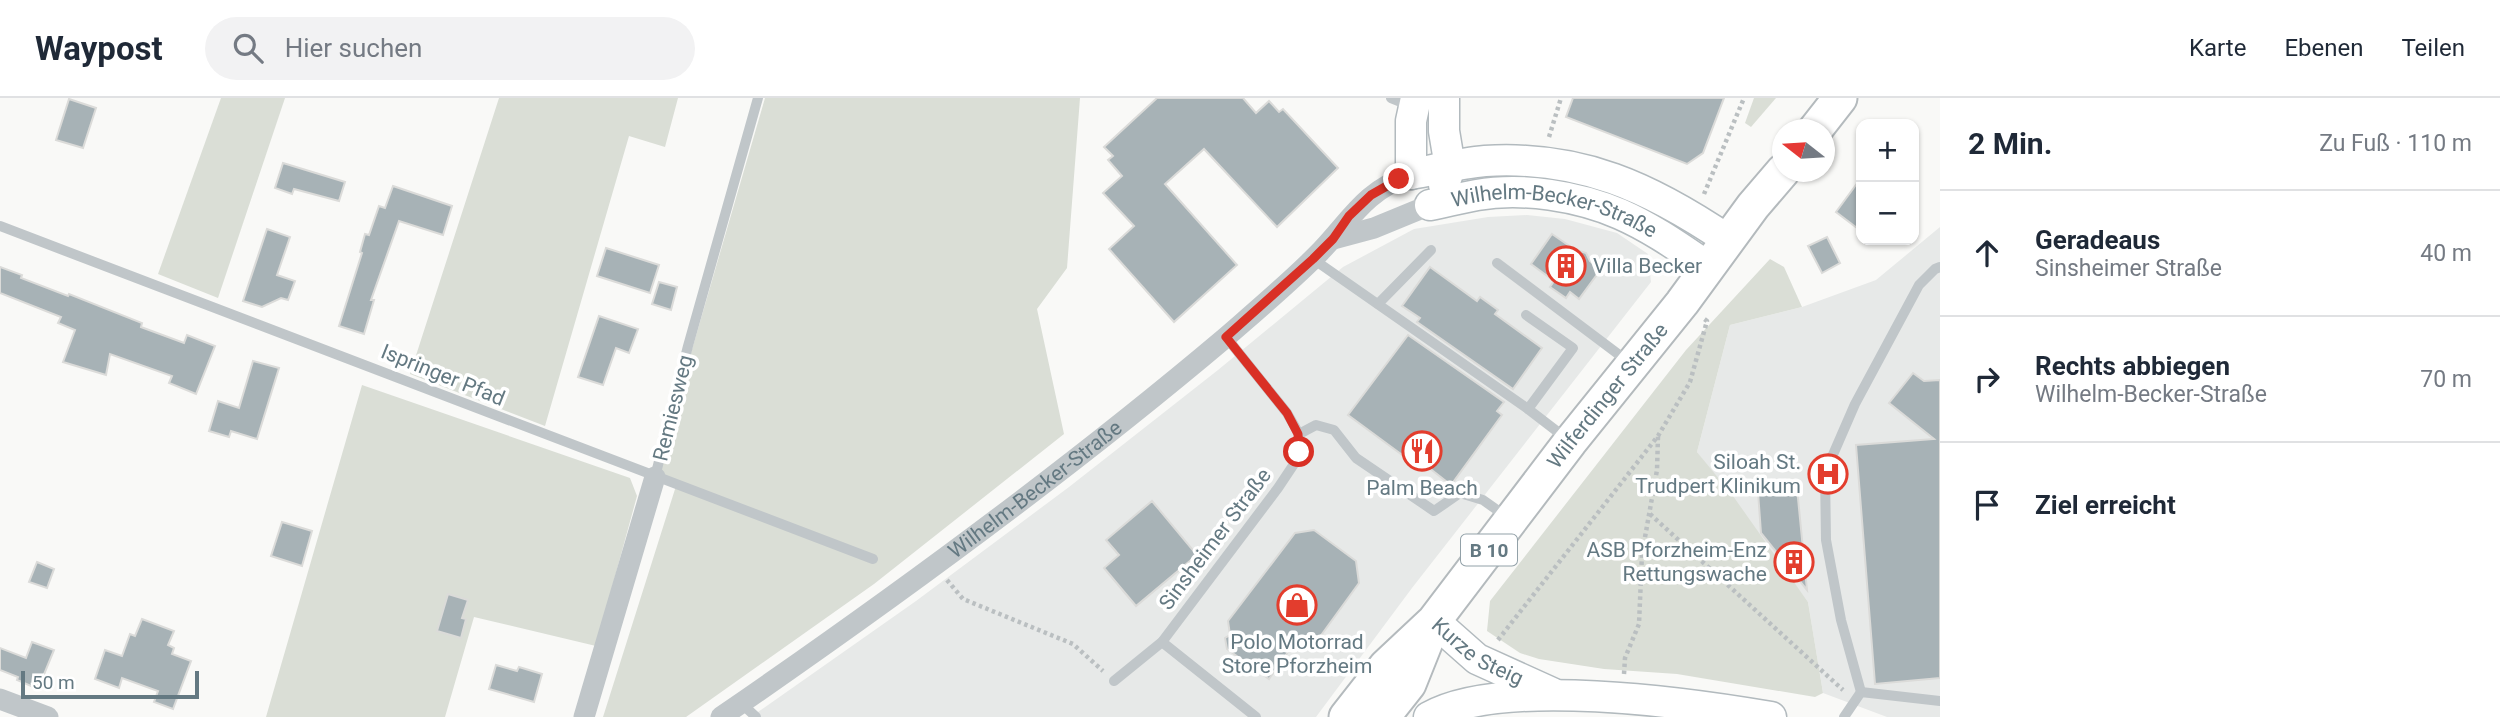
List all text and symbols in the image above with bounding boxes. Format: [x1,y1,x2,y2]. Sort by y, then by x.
search box [205,17,695,80]
text: Waypost [35,29,163,68]
icon: search [229,29,267,67]
text: Hier suchen [285,33,422,63]
text: Karte [2189,34,2246,62]
text: Ebenen [2284,34,2363,62]
text: Teilen [2401,34,2465,62]
north arrow [1772,119,1835,182]
map controls [1856,119,1919,245]
button: + [1856,119,1919,182]
text: 2 Min. [1968,126,2052,161]
text: Zu Fuß · 110 m [2319,130,2472,157]
route end [1383,163,1414,194]
street label: Wilhelm-Becker-Straße [1449,180,1661,243]
button: − [1856,182,1919,245]
text: Geradeaus [2035,225,2160,255]
icon: ahead [1968,234,2006,272]
text: 40 m [2420,240,2472,267]
building icon: Villa Becker [1545,245,1587,287]
place label: Villa Becker [1593,254,1702,278]
text: Sinsheimer Straße [2035,255,2222,282]
street label: Wilferdinger Straße [1542,318,1673,473]
street label: Ispringer Pfad [378,339,508,411]
text: Rechts abbiegen [2035,351,2230,381]
street label: Remiesweg [648,353,698,463]
icon: right [1968,360,2006,398]
text: 70 m [2420,366,2472,393]
text: Wilhelm-Becker-Straße [2035,381,2267,408]
street label: Wilhelm-Becker-Straße [944,415,1127,563]
restaurant icon: Palm Beach [1401,430,1443,472]
route start [1283,436,1314,467]
place label: Siloah St. Trudpert Klinikum [1635,450,1801,498]
hospital icon: Siloah St. Trudpert Klinikum [1807,453,1849,495]
street label: Sinsheimer Straße [1154,464,1276,614]
place label: Palm Beach [1366,476,1478,500]
icon: arrive [1968,486,2006,524]
text: Ziel erreicht [2035,490,2176,520]
road number: B 10 [1461,534,1517,565]
place label: ASB Pforzheim-Enz Rettungswache [1587,538,1767,586]
building icon: ASB Pforzheim-Enz Rettungswache [1773,541,1815,583]
shop icon: Polo Motorrad Store Pforzheim [1276,584,1318,626]
street label: Kurze Steig [1427,613,1527,690]
place label: Polo Motorrad Store Pforzheim [1222,630,1372,678]
scale bar [21,668,200,700]
text: 50 m [32,671,75,694]

